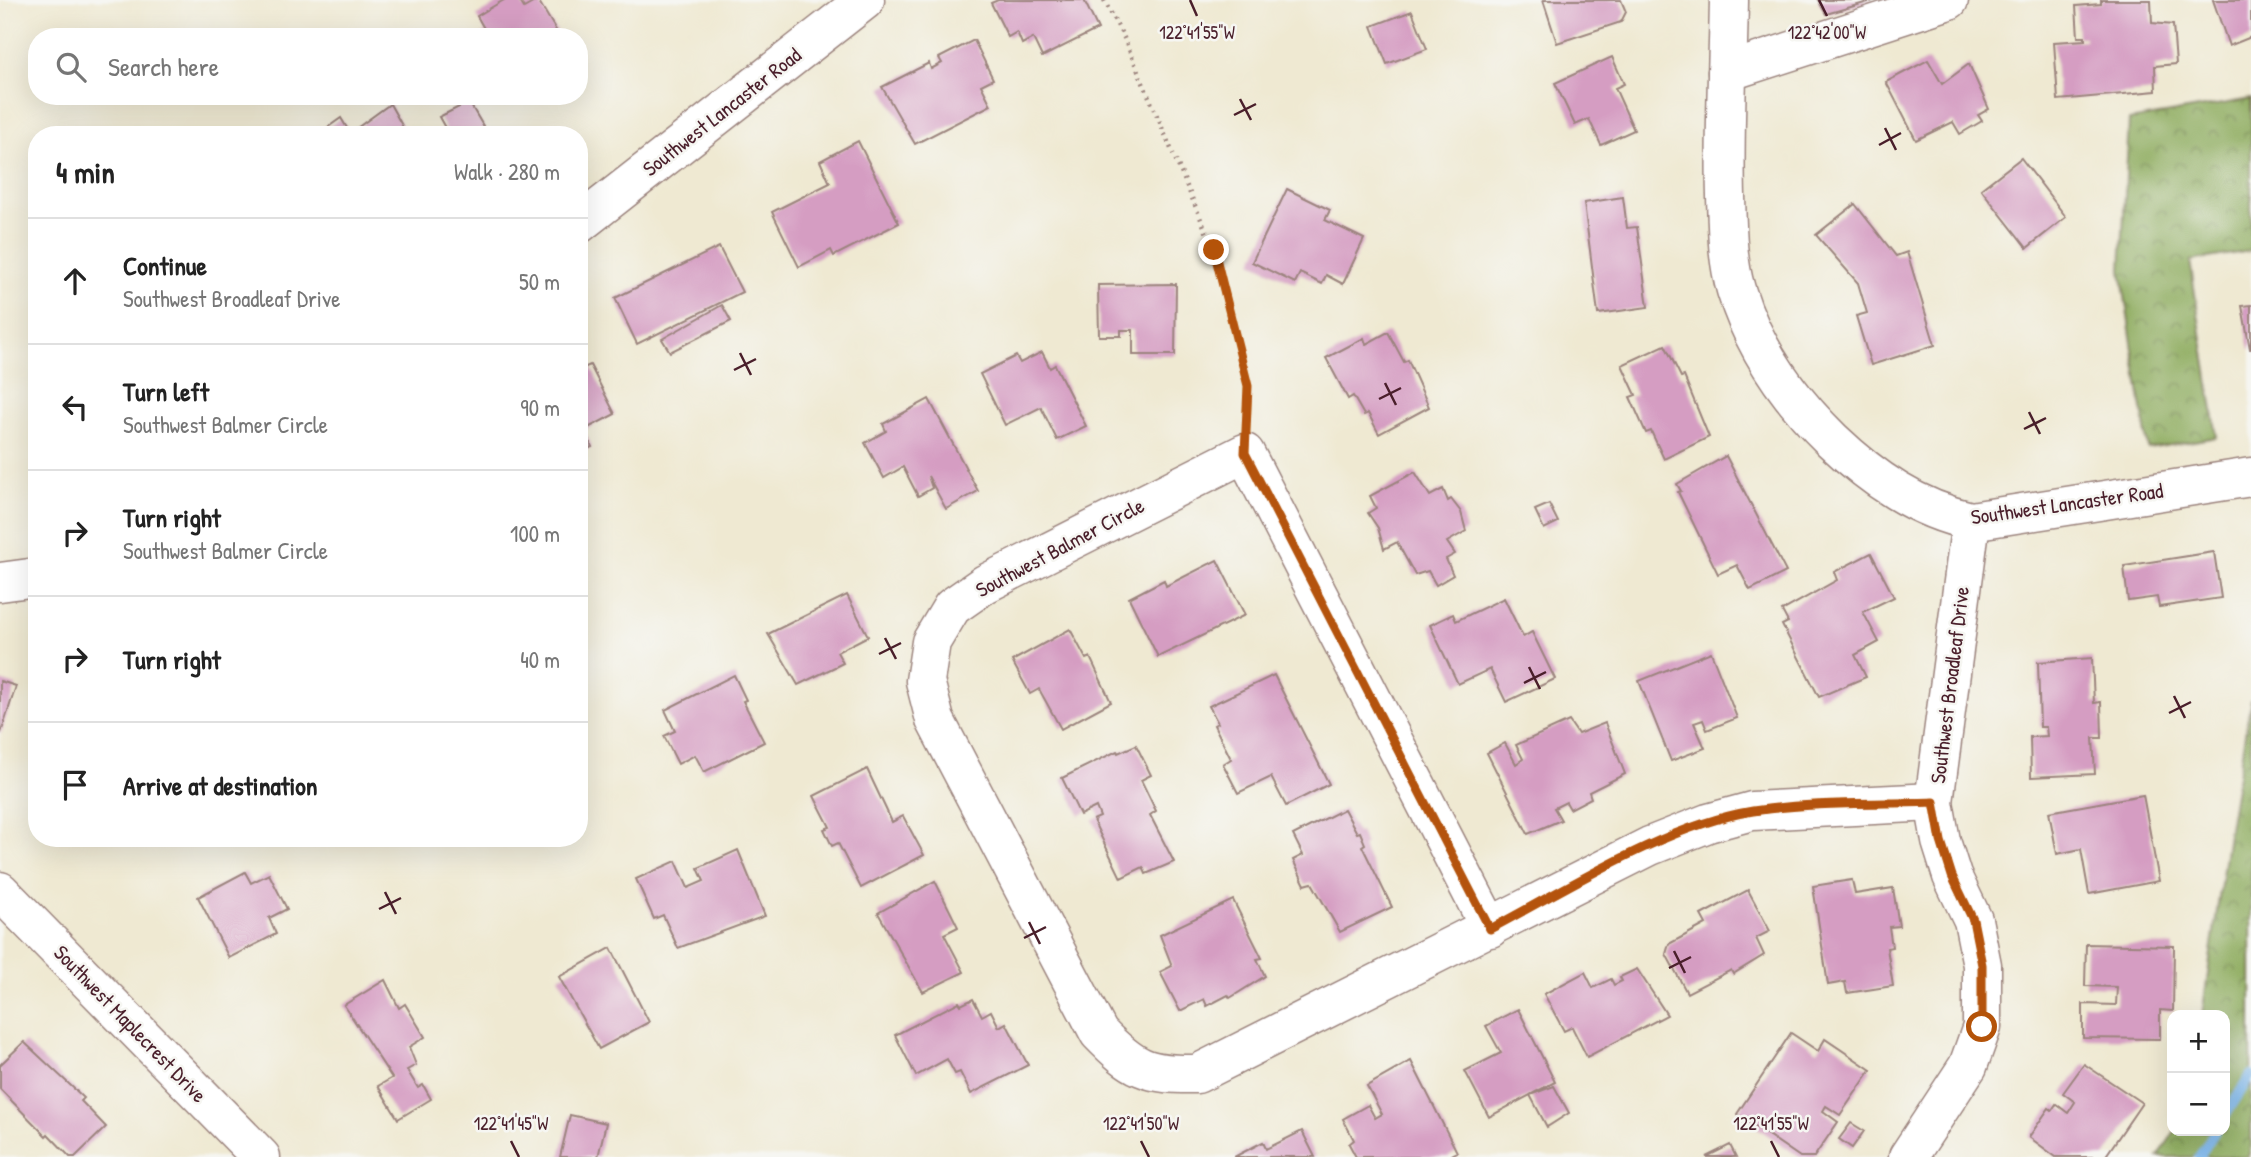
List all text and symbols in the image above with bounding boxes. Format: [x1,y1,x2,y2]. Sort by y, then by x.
text: 122°41'55"W [1159,20,1235,45]
text: 122°42'00"W [1788,20,1866,45]
search box [28,28,588,105]
street label: Southwest Lancaster Road [636,41,807,183]
icon: search [52,48,90,86]
text: Search here [108,49,219,84]
text: 4 min [56,152,115,192]
text: Walk · 280 m [454,156,560,187]
route end [1198,234,1229,265]
text: Continue [123,248,207,283]
icon: ahead [56,262,94,300]
text: 50 m [519,266,560,297]
text: Southwest Broadleaf Drive [123,283,340,314]
text: Turn left [123,374,209,409]
icon: left [56,388,94,426]
text: 90 m [520,392,560,423]
text: Southwest Balmer Circle [123,409,328,440]
street label: Southwest Lancaster Road [1969,476,2165,531]
street label: Southwest Balmer Circle [970,491,1149,604]
text: Turn right [123,500,221,535]
icon: right [56,514,94,552]
text: 100 m [510,518,560,549]
text: Southwest Balmer Circle [123,535,328,566]
street label: Southwest Broadleaf Drive [1923,585,1976,785]
icon: right [56,640,94,678]
text: Turn right [123,642,221,677]
text: 40 m [520,644,560,675]
icon: arrive [56,766,94,804]
text: Arrive at destination [123,768,318,803]
street label: Southwest Maplecrest Drive [47,939,213,1109]
map controls [2167,1010,2230,1136]
button: + [2167,1010,2230,1073]
route start [1966,1011,1997,1042]
button: − [2167,1073,2230,1136]
text: 122°41'45"W [474,1111,548,1136]
text: 122°41'50"W [1103,1111,1179,1136]
text: 122°41'55"W [1733,1111,1809,1136]

